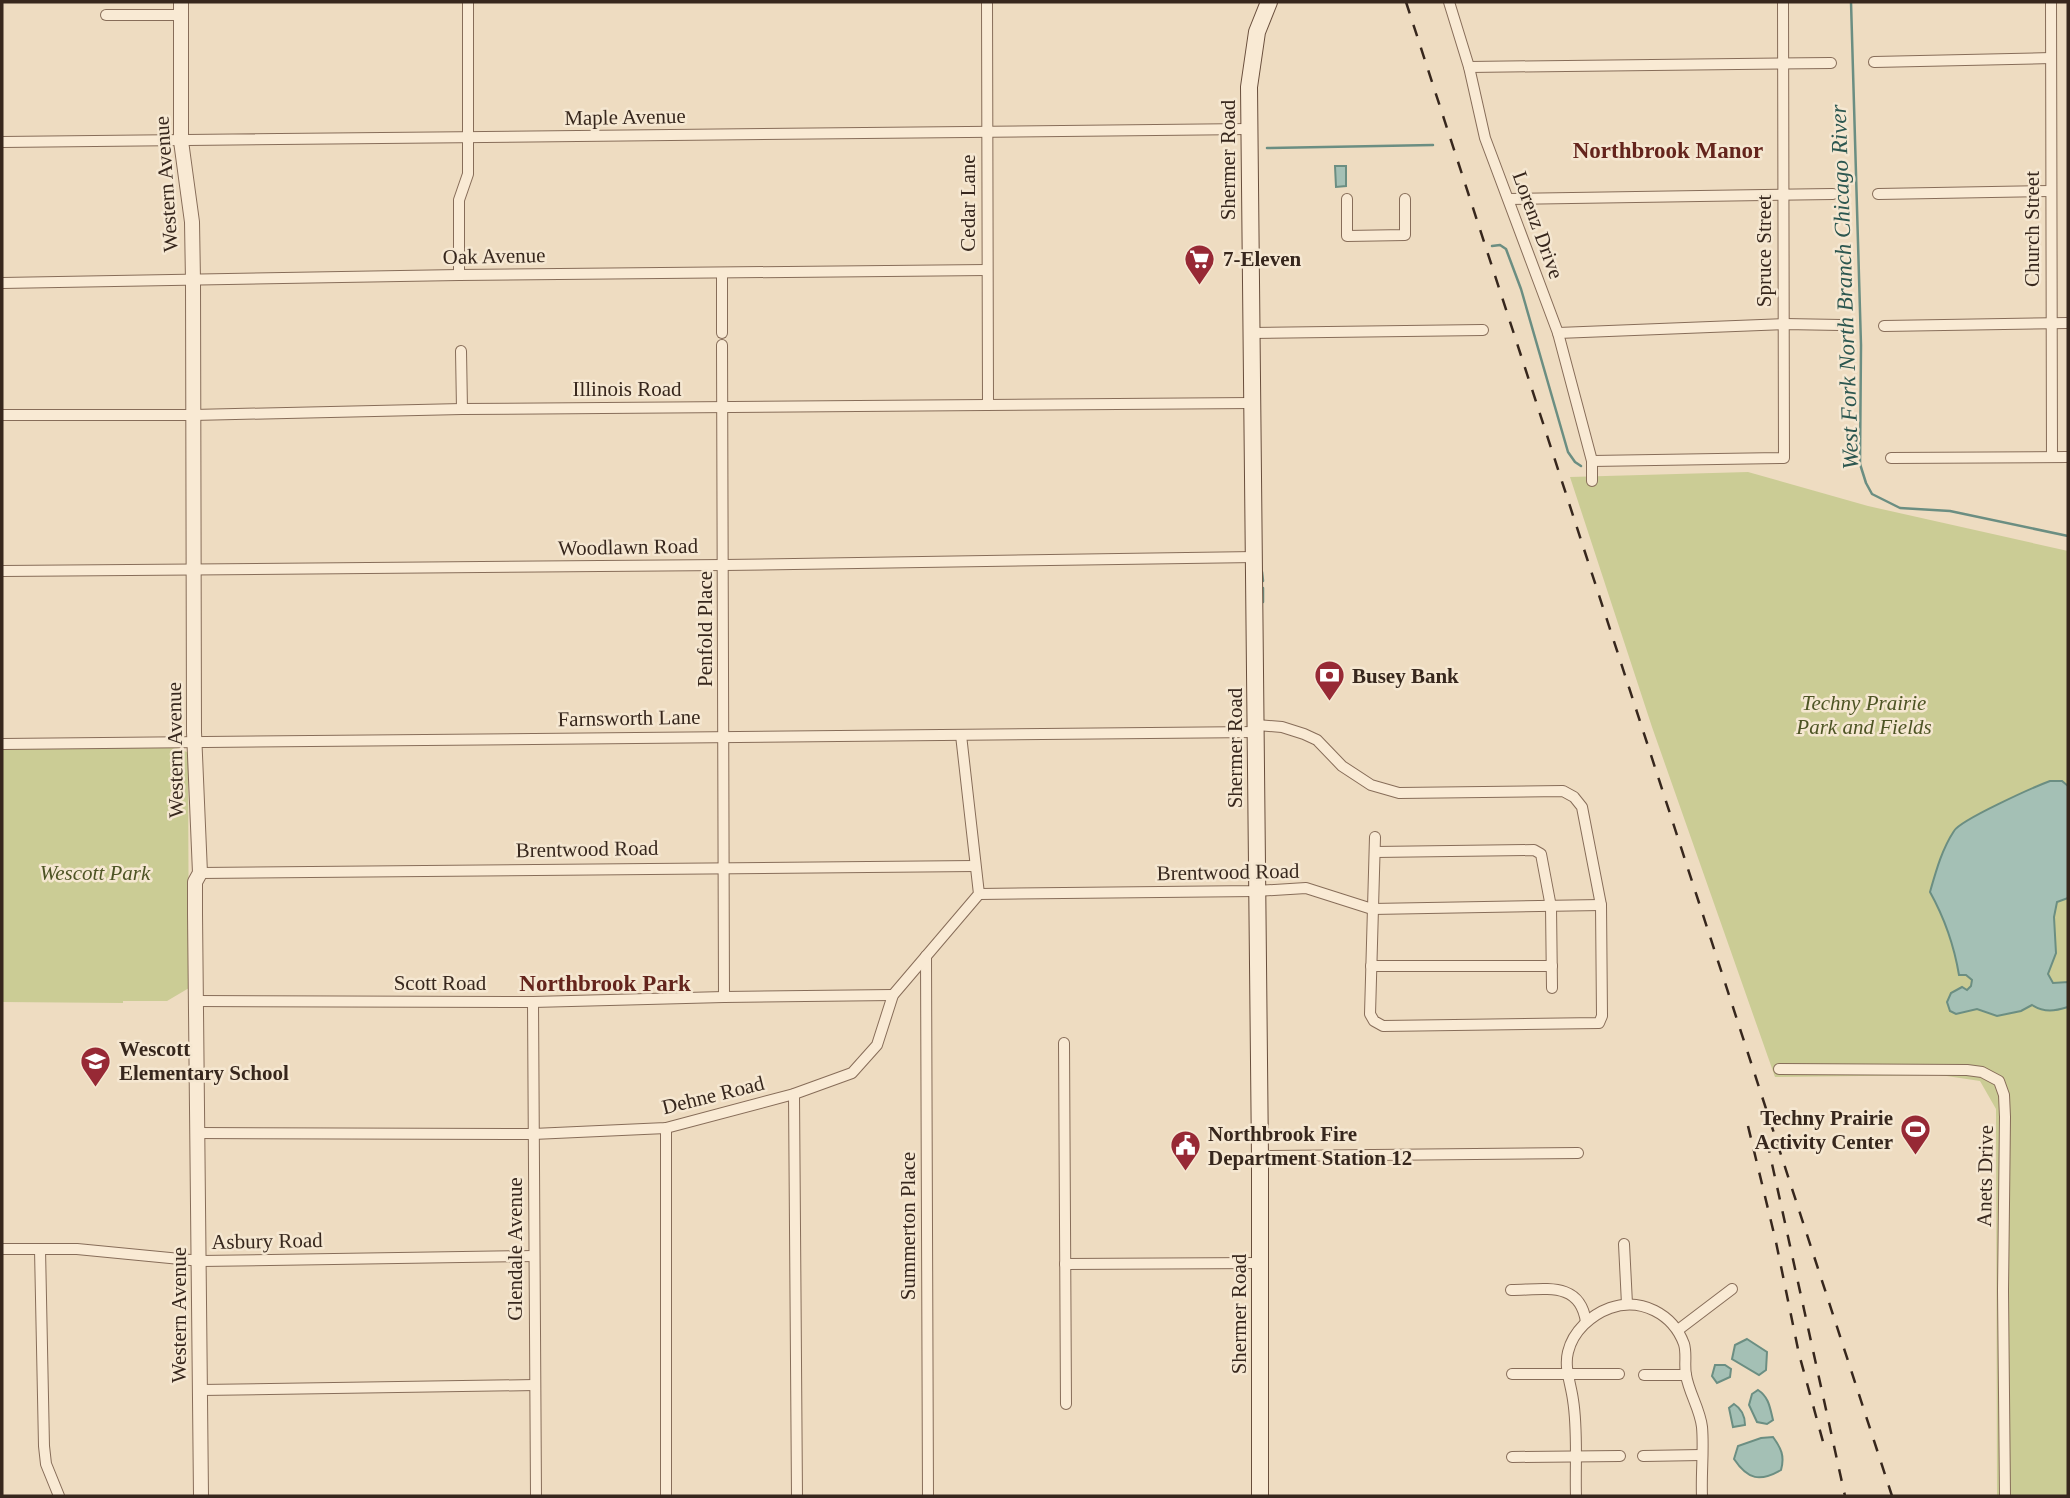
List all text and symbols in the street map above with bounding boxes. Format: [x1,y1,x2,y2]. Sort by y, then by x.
street label: Shermer Road [1216,99,1240,220]
water label: West Fork North Branch Chicago River [1826,103,1863,470]
street label: Maple Avenue [564,104,686,130]
street label: Western Avenue [149,115,183,253]
district label: Northbrook Manor [1573,138,1763,163]
street label: Cedar Lane [956,154,980,252]
street label: Lorenz Drive [1507,168,1569,282]
street label: Church Street [2020,171,2044,287]
street label: Spruce Street [1752,195,1776,307]
supermarket icon: 7-Eleven [1183,242,1217,286]
street label: Oak Avenue [442,243,546,269]
place label: 7-Eleven [1223,247,1301,271]
street label: Illinois Road [572,377,682,401]
street label: Woodlawn Road [558,534,699,560]
street label: Penfold Place [693,571,717,687]
bank icon: Busey Bank [1312,659,1346,703]
place label: Busey Bank [1352,664,1459,688]
street label: Western Avenue [162,682,188,818]
street label: Shermer Road [1223,687,1247,808]
park label: Techny Prairie Park and Fields [1795,691,1932,739]
street label: Farnsworth Lane [557,705,701,731]
street label: Brentwood Road [515,836,659,862]
street label: Brentwood Road [1156,859,1300,885]
park label: Wescott Park [40,861,151,885]
street label: Scott Road [394,971,487,995]
district label: Northbrook Park [519,971,691,996]
place label: Wescott Elementary School [119,1037,289,1085]
school or university icon: Wescott Elementary School [79,1044,113,1088]
street label: Dehne Road [659,1071,767,1119]
place label: Techny Prairie Activity Center [1755,1106,1893,1154]
sports icon: Techny Prairie Activity Center [1899,1113,1933,1157]
place label: Northbrook Fire Department Station 12 [1208,1122,1412,1170]
street label: Anets Drive [1972,1125,1998,1227]
public building icon: Northbrook Fire Department Station 12 [1168,1129,1202,1173]
street label: Summerton Place [896,1152,920,1300]
street label: Glendale Avenue [503,1177,527,1321]
street label: Asbury Road [211,1228,323,1254]
street label: Western Avenue [167,1247,191,1383]
street label: Shermer Road [1227,1253,1251,1374]

